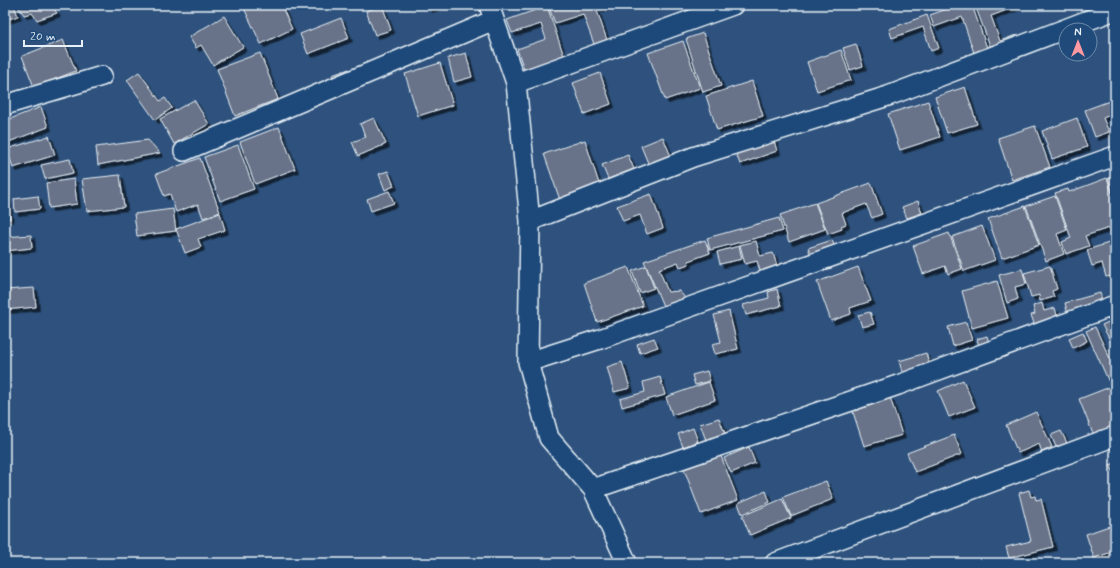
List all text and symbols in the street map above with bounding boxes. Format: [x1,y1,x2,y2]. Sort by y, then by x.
scale bar [24,22,82,48]
north arrow [1058,22,1098,62]
text: N [1074,26,1082,40]
text: 20 m [30,29,56,45]

